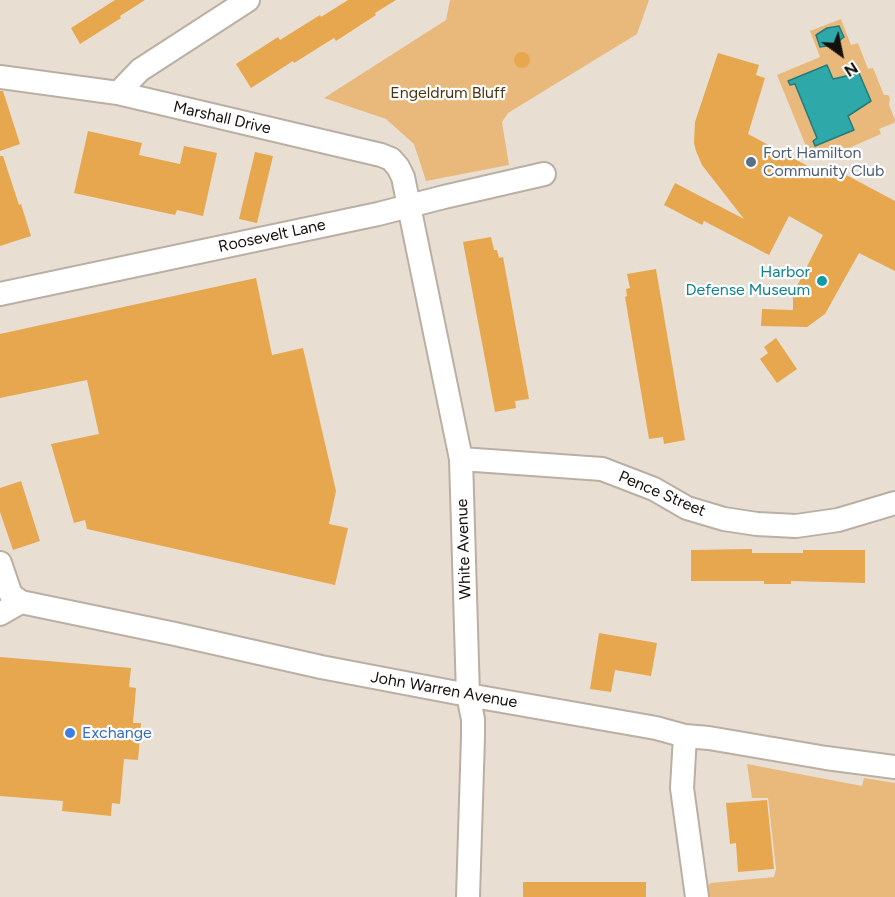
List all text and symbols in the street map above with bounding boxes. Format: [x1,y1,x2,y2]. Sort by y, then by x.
north arrow [811,24,871,84]
text: N [841,58,861,81]
park label: Engeldrum Bluff [390,83,506,103]
street label: Marshall Drive [171,97,273,139]
place label: Fort Hamilton Community Club [763,143,884,181]
marker: Fort Hamilton Community Club [744,155,758,169]
street label: Roosevelt Lane [217,215,327,257]
place label: Harbor Defense Museum [685,262,810,300]
marker: Harbor Defense Museum [815,274,829,288]
street label: Pence Street [615,467,709,521]
street label: White Avenue [453,498,475,600]
street label: John Warren Avenue [369,668,519,712]
place label: Exchange [82,723,152,743]
marker: Exchange [63,726,77,740]

